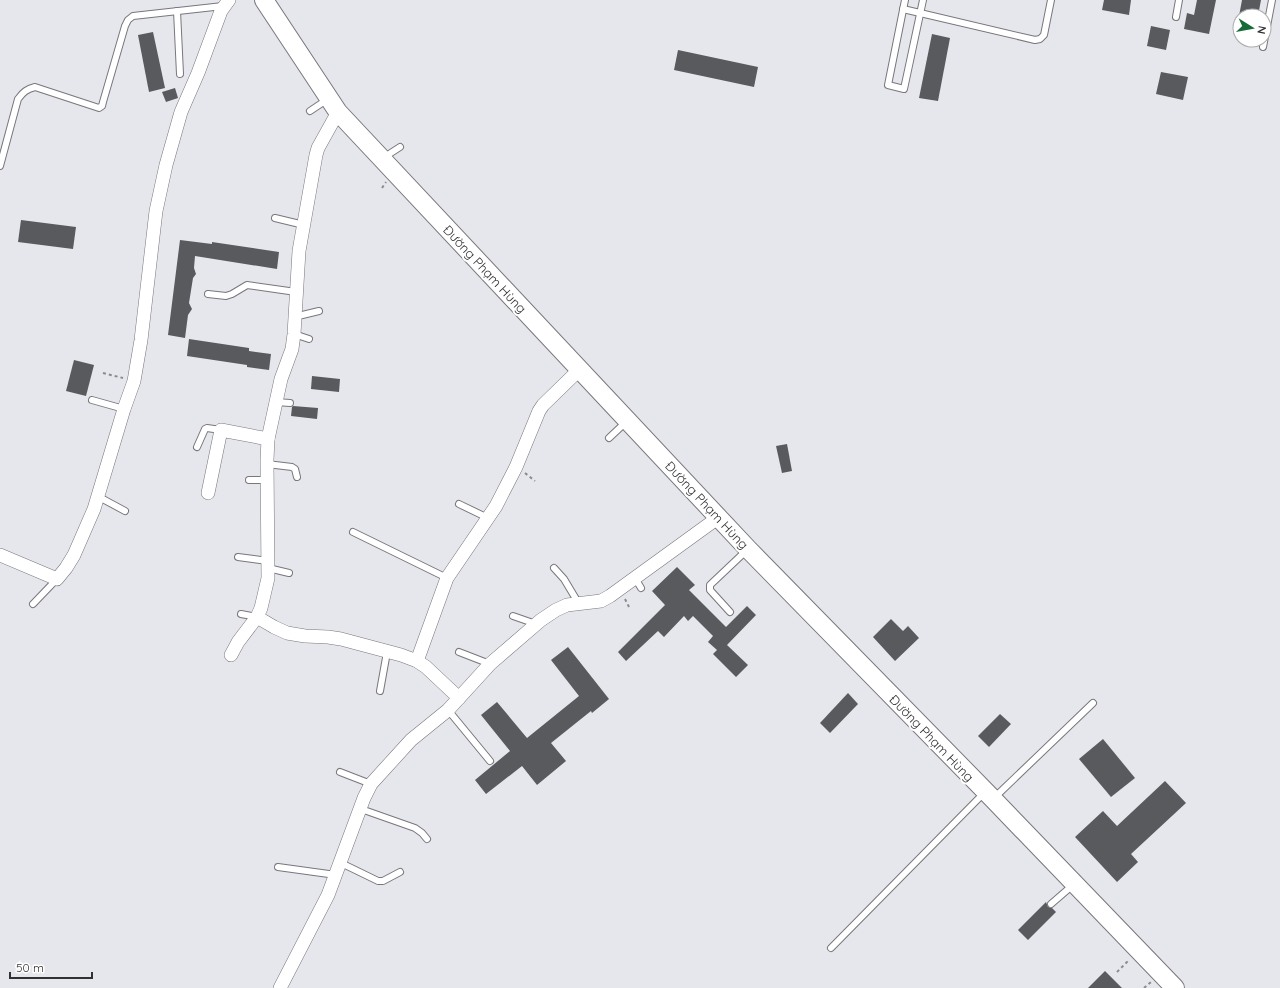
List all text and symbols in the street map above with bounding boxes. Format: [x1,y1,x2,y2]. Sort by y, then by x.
north arrow [1232,8,1272,48]
text: N [1254,25,1269,35]
street label: Đường Phạm Hùng [440,222,530,316]
street label: Đường Phạm Hùng [662,458,752,552]
street label: Đường Phạm Hùng [886,691,978,785]
scale bar [10,954,92,980]
text: 50 m [16,960,44,975]

